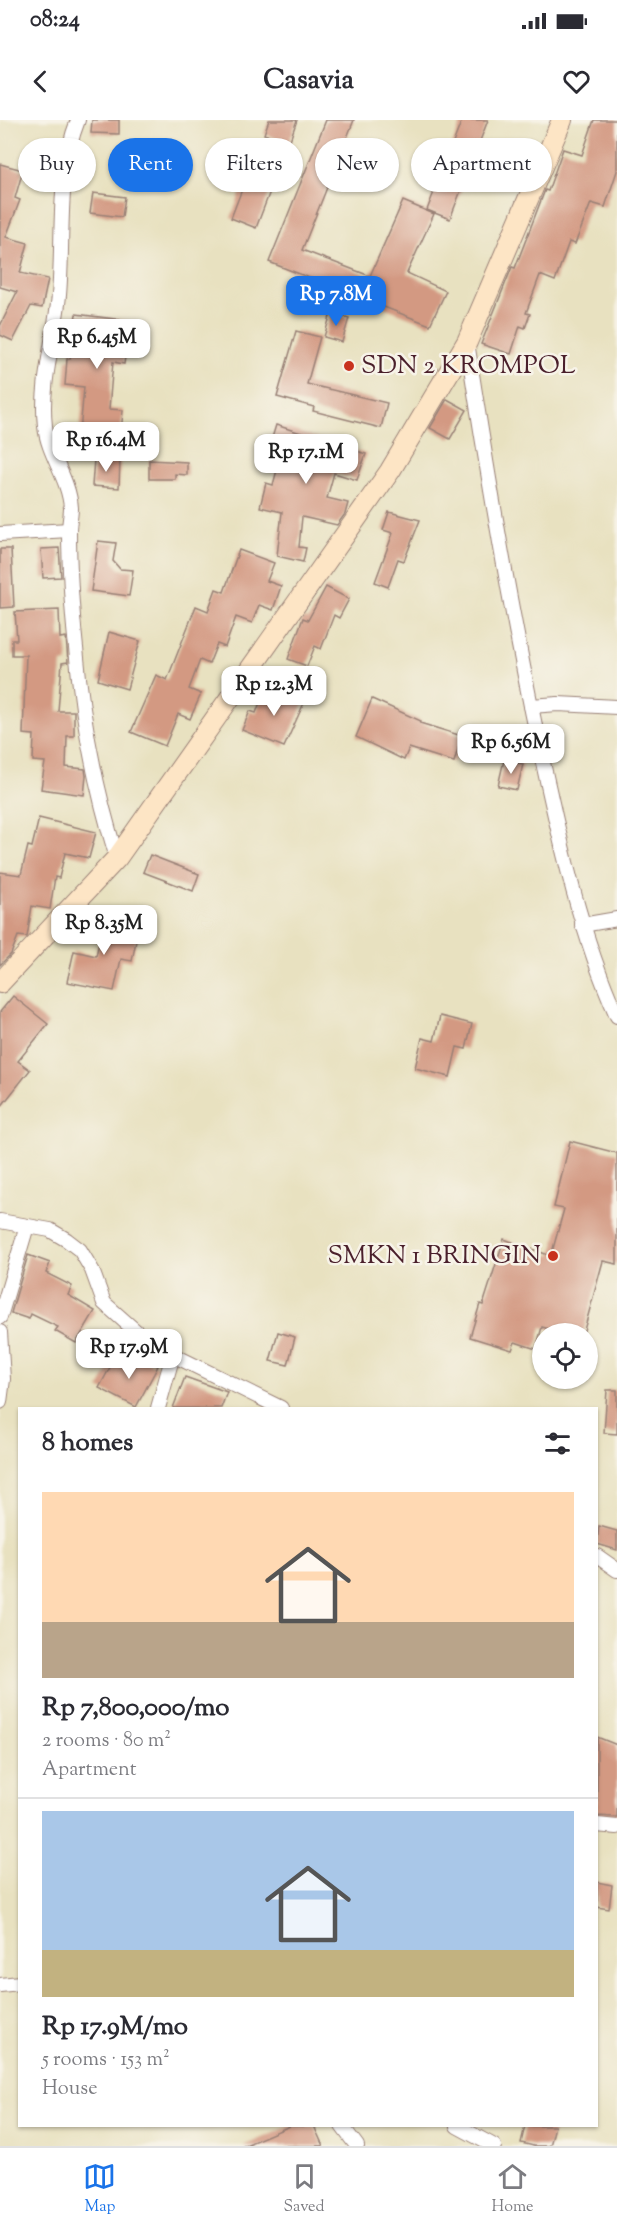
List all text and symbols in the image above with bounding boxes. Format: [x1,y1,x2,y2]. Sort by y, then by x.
text: 08:24 [30,5,80,37]
text: Casavia [263,62,354,101]
icon: back [24,65,57,98]
icon: heart [560,65,593,98]
chip: Buy [18,138,96,192]
chip: Rent [108,138,193,192]
chip: Filters [205,138,303,192]
chip: New [315,138,399,192]
chip: Apartment [411,138,552,192]
pin: Rp 7.8M [281,276,391,327]
text: Rp 7.8M [300,281,372,310]
pin: Rp 6.45M [35,319,159,370]
text: Rp 6.45M [57,324,137,353]
place label: SDN 2 KROMPOL [361,348,576,385]
marker: SDN 2 KROMPOL [342,359,356,373]
pin: Rp 16.4M [44,422,168,473]
text: Rp 16.4M [66,427,146,456]
pin: Rp 17.1M [244,434,368,485]
text: Rp 17.1M [268,439,344,468]
pin: Rp 12.3M [212,666,336,717]
text: Rp 12.3M [235,671,313,700]
pin: Rp 6.56M [449,724,573,775]
text: Rp 6.56M [471,729,551,758]
pin: Rp 8.35M [42,905,166,956]
text: Rp 8.35M [65,910,143,939]
place label: SMKN 1 BRINGIN [328,1238,541,1275]
marker: SMKN 1 BRINGIN [546,1249,560,1263]
map controls [532,1323,598,1389]
button: locate [532,1323,598,1389]
pin: Rp 17.9M [67,1329,191,1380]
text: Rp 17.9M [90,1334,168,1363]
text: 8 homes [42,1425,133,1462]
icon: filters [541,1427,574,1460]
icon: home [254,1531,362,1639]
text: Rp 7,800,000/mo [42,1690,230,1727]
text: 2 rooms · 80 m² [42,1727,171,1756]
text: Apartment [42,1756,137,1785]
icon: home [254,1850,362,1958]
text: Rp 17.9M/mo [42,2009,188,2046]
text: 5 rooms · 153 m² [42,2046,170,2075]
text: House [42,2075,97,2104]
tab: Map [83,2160,116,2219]
tab: Saved [283,2160,325,2219]
tab: Home [492,2160,533,2219]

